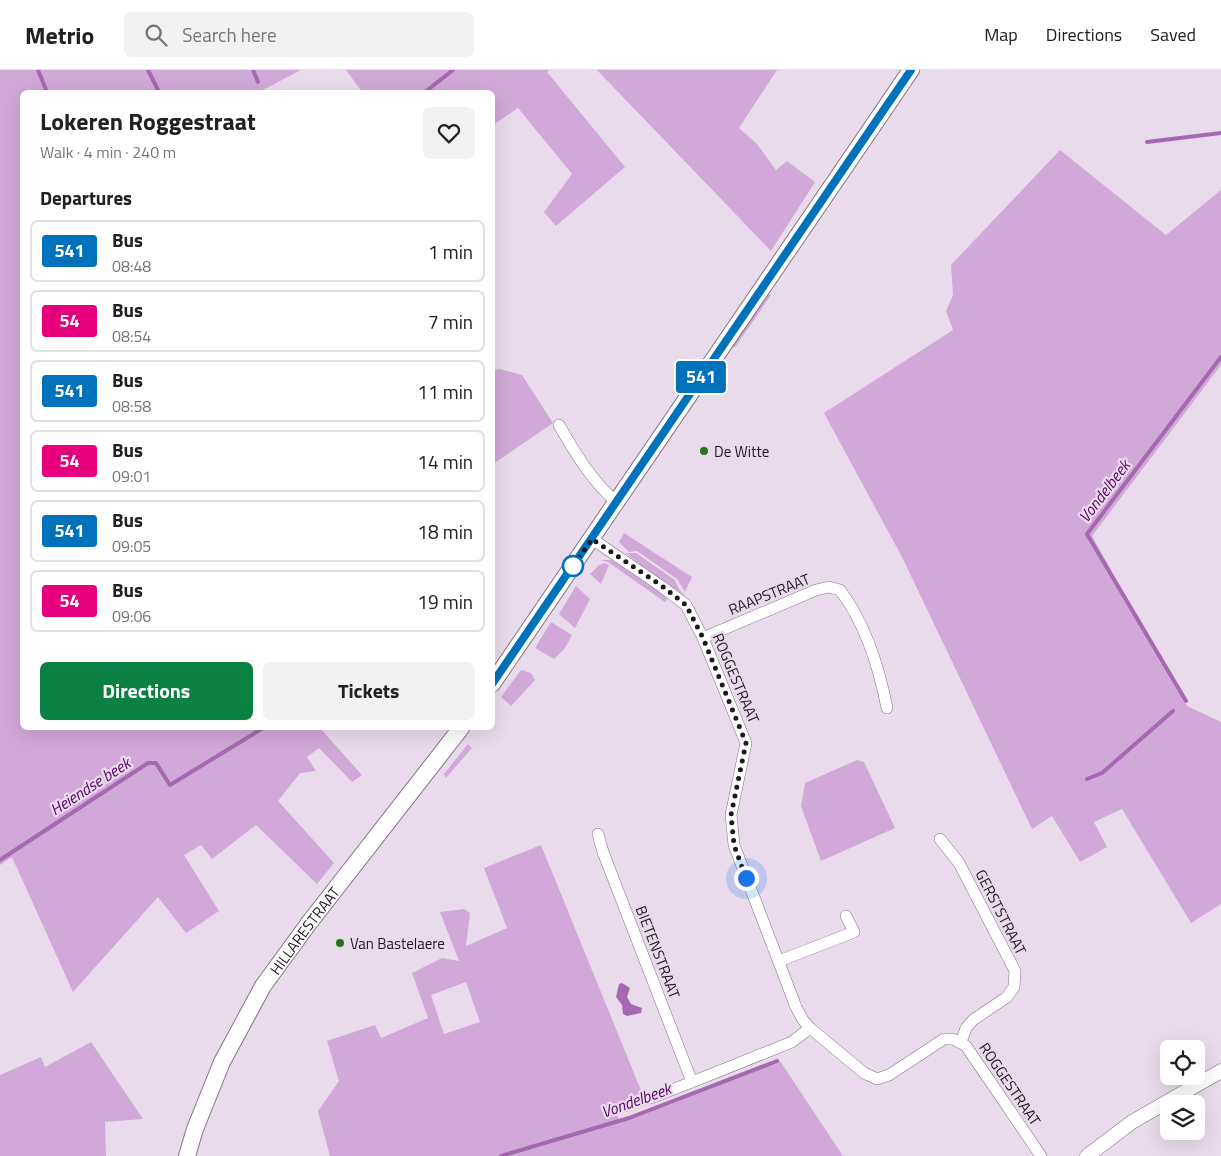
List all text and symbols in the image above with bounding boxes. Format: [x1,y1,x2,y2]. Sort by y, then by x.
search box [124,12,474,57]
text: Metrio [25,17,94,53]
text: Search here [182,20,277,49]
icon: search [142,21,170,49]
text: Map [984,21,1018,48]
text: Directions [1046,21,1122,48]
text: Saved [1150,21,1196,48]
text: Lokeren Roggestraat [40,103,256,139]
button: heart [423,107,475,159]
text: Walk · 4 min · 240 m [40,140,176,164]
text: Departures [40,183,132,212]
text: Bus [112,225,143,254]
text: 541 [54,237,85,264]
text: 1 min [428,237,473,266]
text: 08:48 [112,254,151,278]
text: Bus [112,295,143,324]
text: 54 [59,307,80,334]
text: 7 min [428,307,473,336]
text: 08:54 [112,324,151,348]
line badge: 541 [672,361,730,393]
text: 541 [686,363,716,390]
text: Bus [112,365,143,394]
text: 541 [54,377,85,404]
text: 11 min [417,377,473,406]
text: 08:58 [112,394,151,418]
text: Bus [112,435,143,464]
place label: De Witte [714,440,769,463]
marker: De Witte [698,445,710,457]
text: 54 [59,447,80,474]
text: 14 min [417,447,473,476]
water label: Vondelbeek [1072,453,1137,527]
text: 09:01 [112,464,151,488]
text: Bus [112,505,143,534]
text: 541 [54,517,85,544]
text: 18 min [417,517,473,546]
text: 09:05 [112,534,151,558]
unlabelled marker [562,555,584,577]
street label: RAAPSTRAAT [725,567,813,621]
text: Bus [112,575,143,604]
text: 54 [59,587,80,614]
text: 19 min [417,587,473,616]
text: 09:06 [112,604,151,628]
street label: ROGGESTRAAT [707,629,765,727]
button: Directions [40,662,253,720]
button: Tickets [263,662,475,720]
water label: Heiendse beek [45,750,137,821]
street label: GERSTSTRAAT [970,865,1032,959]
your location [734,866,759,891]
street label: HILLARESTRAAT [264,881,345,979]
street label: BIETENSTRAAT [630,902,686,1002]
place label: Van Bastelaere [350,932,445,955]
marker: Van Bastelaere [334,937,346,949]
street label: ROGGESTRAAT [974,1038,1046,1130]
map controls [1160,1040,1205,1140]
button: locate [1160,1040,1205,1085]
water label: Vondelbeek [598,1076,676,1124]
button: layers [1160,1095,1205,1140]

